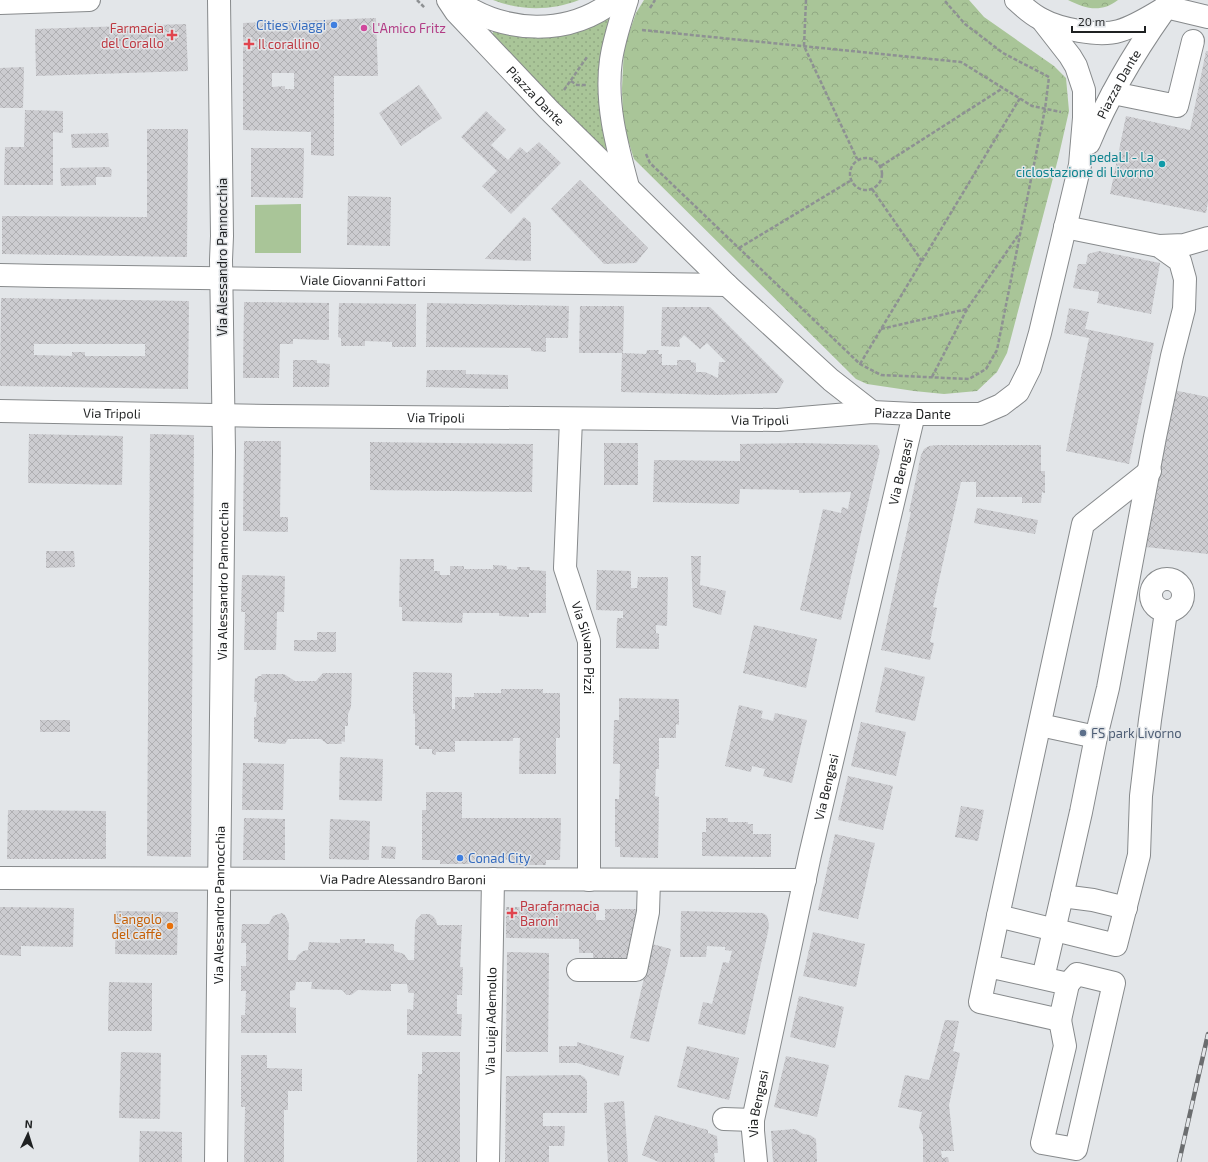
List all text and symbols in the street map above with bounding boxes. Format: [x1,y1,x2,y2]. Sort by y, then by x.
scale bar [1072,8,1145,34]
text: 20 m [1078,14,1105,28]
place label: Cities viaggi [256,17,326,33]
place label: Farmacia del Corallo [101,20,164,51]
marker: Cities viaggi [329,20,339,30]
place label: L'Amico Fritz [372,20,446,36]
marker: L'Amico Fritz [359,23,369,33]
marker: Farmacia del Corallo [167,30,177,40]
place label: Il corallino [258,36,320,52]
marker: Il corallino [243,38,255,50]
street label: Piazza Dante [1093,46,1144,121]
street label: Piazza Dante [503,63,568,129]
place label: pedaLI - La ciclostazione di Livorno [1016,149,1154,180]
marker: pedaLI - La ciclostazione di Livorno [1157,159,1167,169]
street label: Via Alessandro Pannocchia [214,178,230,336]
street label: Viale Giovanni Fattori [300,272,426,289]
street label: Piazza Dante [874,404,951,422]
street label: Via Tripoli [83,405,141,422]
street label: Via Tripoli [407,409,465,426]
street label: Via Tripoli [731,411,789,428]
street label: Via Bengasi [885,437,916,507]
street label: Via Alessandro Pannocchia [214,502,231,660]
street label: Via Silvano Pizzi [569,599,597,694]
place label: FS park Livorno [1091,725,1182,741]
marker: FS park Livorno [1078,728,1088,738]
street label: Via Bengasi [810,752,842,822]
street label: Via Alessandro Pannocchia [210,826,228,984]
place label: Conad City [468,850,530,866]
marker: Conad City [455,853,465,863]
street label: Via Padre Alessandro Baroni [320,871,486,887]
place label: Parafarmacia Baroni [520,898,600,929]
marker: Parafarmacia Baroni [507,908,517,918]
place label: L'angolo del caffè [112,911,162,942]
marker: L'angolo del caffè [165,921,175,931]
street label: Via Luigi Ademollo [482,967,499,1075]
street label: Via Bengasi [745,1069,772,1138]
north arrow [8,1114,48,1154]
text: N [24,1117,33,1130]

